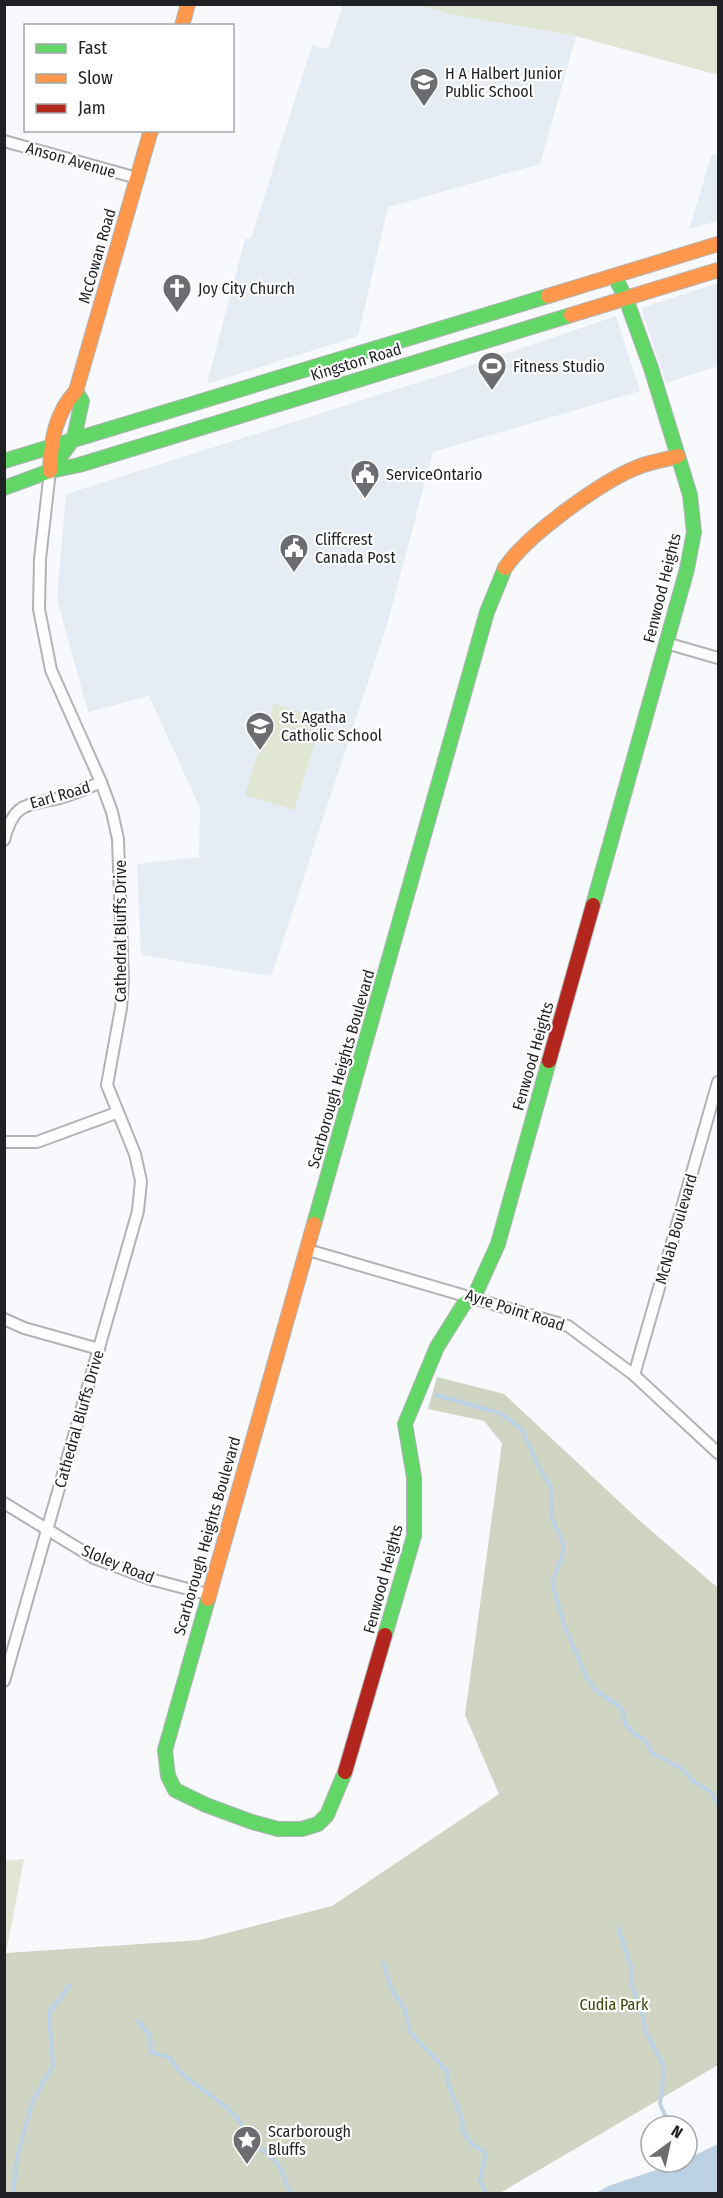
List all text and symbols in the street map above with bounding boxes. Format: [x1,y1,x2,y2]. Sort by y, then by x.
legend [24,24,234,132]
text: Fast [78,37,107,59]
place label: H A Halbert Junior Public School [445,64,563,101]
school or university icon: H A Halbert Junior Public School [408,66,440,108]
text: Slow [78,67,113,89]
text: Jam [78,97,106,119]
street label: Anson Avenue [24,138,118,182]
street label: McCowan Road [74,206,120,306]
church icon: Joy City Church [161,272,193,314]
place label: Joy City Church [198,279,295,298]
street label: Kingston Road [308,339,404,385]
sports icon: Fitness Studio [476,350,508,392]
place label: Fitness Studio [513,357,605,376]
public building icon: ServiceOntario [349,458,381,500]
place label: ServiceOntario [386,465,483,484]
place label: Cliffcrest Canada Post [315,530,396,567]
street label: Fenwood Heights [639,531,685,645]
public building icon: Cliffcrest Canada Post [278,532,310,574]
place label: St. Agatha Catholic School [281,708,382,745]
school or university icon: St. Agatha Catholic School [244,710,276,752]
street label: Earl Road [28,777,92,813]
street label: Cathedral Bluffs Drive [111,860,130,1002]
street label: Scarborough Heights Boulevard [303,967,379,1171]
street label: Fenwood Heights [508,999,558,1112]
street label: McNab Boulevard [651,1172,701,1286]
street label: Ayre Point Road [463,1285,567,1335]
street label: Cathedral Bluffs Drive [50,1348,108,1490]
street label: Scarborough Heights Boulevard [169,1434,245,1638]
street label: Fenwood Heights [359,1522,407,1636]
street label: Sloley Road [79,1541,157,1587]
park label: Cudia Park [580,1995,649,2014]
north arrow [639,2114,699,2174]
text: N [668,2121,686,2142]
place label: Scarborough Bluffs [268,2122,351,2159]
place icon: Scarborough Bluffs [231,2124,263,2166]

